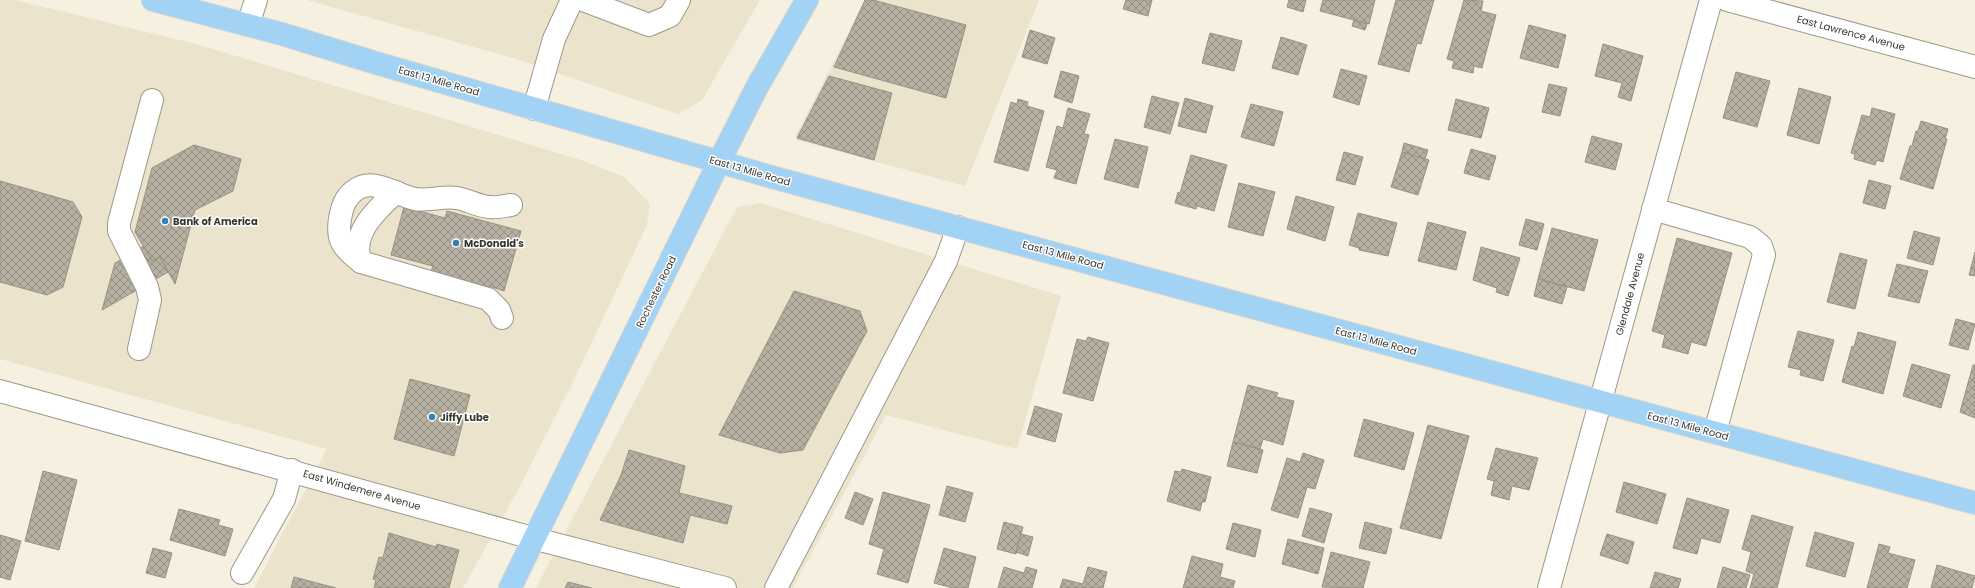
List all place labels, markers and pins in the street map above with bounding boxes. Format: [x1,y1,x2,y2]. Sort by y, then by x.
place label: Bank of America [173,214,258,229]
marker: Bank of America [160,216,170,226]
place label: McDonald's [464,236,524,251]
marker: McDonald's [451,238,461,248]
place label: Jiffy Lube [440,410,489,425]
marker: Jiffy Lube [427,412,437,422]

